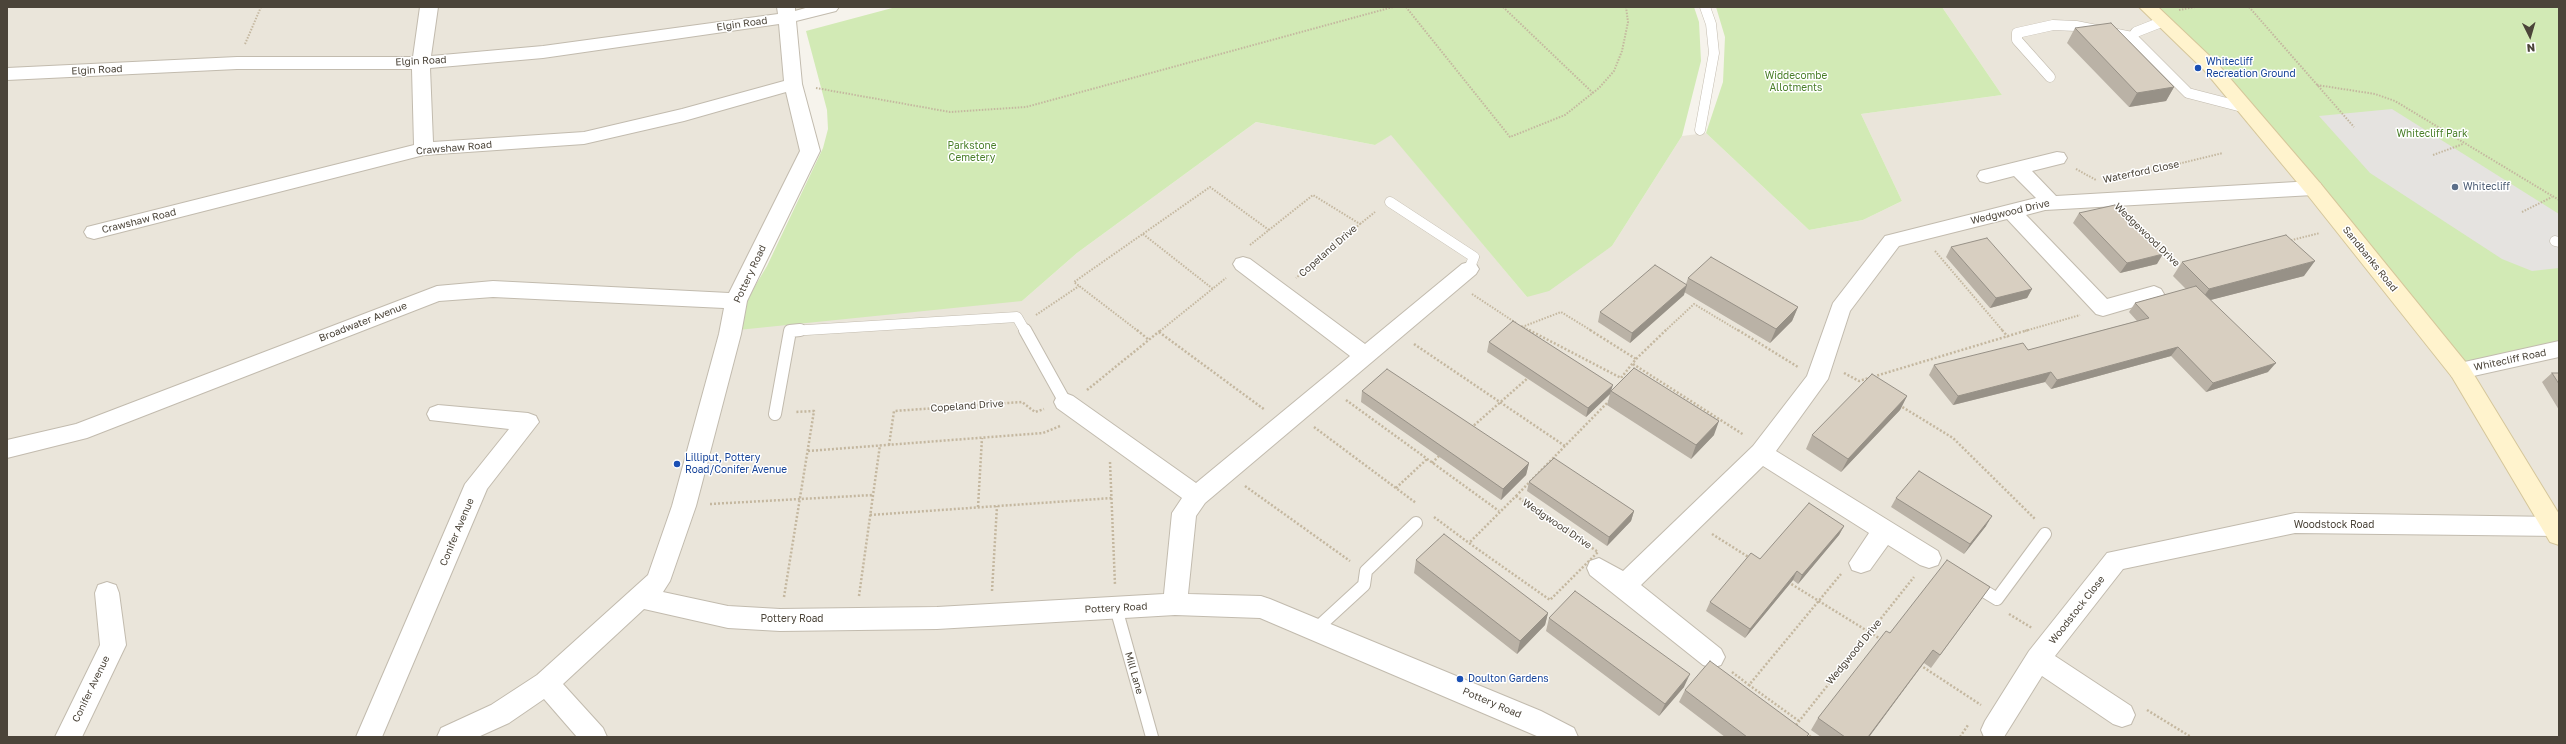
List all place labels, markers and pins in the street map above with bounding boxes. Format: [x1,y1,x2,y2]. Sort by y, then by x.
place label: Whitecliff Recreation Ground [2206,56,2296,80]
marker: Whitecliff Recreation Ground [2193,63,2203,73]
place label: Whitecliff [2463,181,2510,193]
marker: Whitecliff [2450,182,2460,192]
place label: Lilliput, Pottery Road/Conifer Avenue [685,452,787,476]
marker: Lilliput, Pottery Road/Conifer Avenue [672,459,682,469]
place label: Doulton Gardens [1468,673,1549,685]
marker: Doulton Gardens [1455,674,1465,684]

